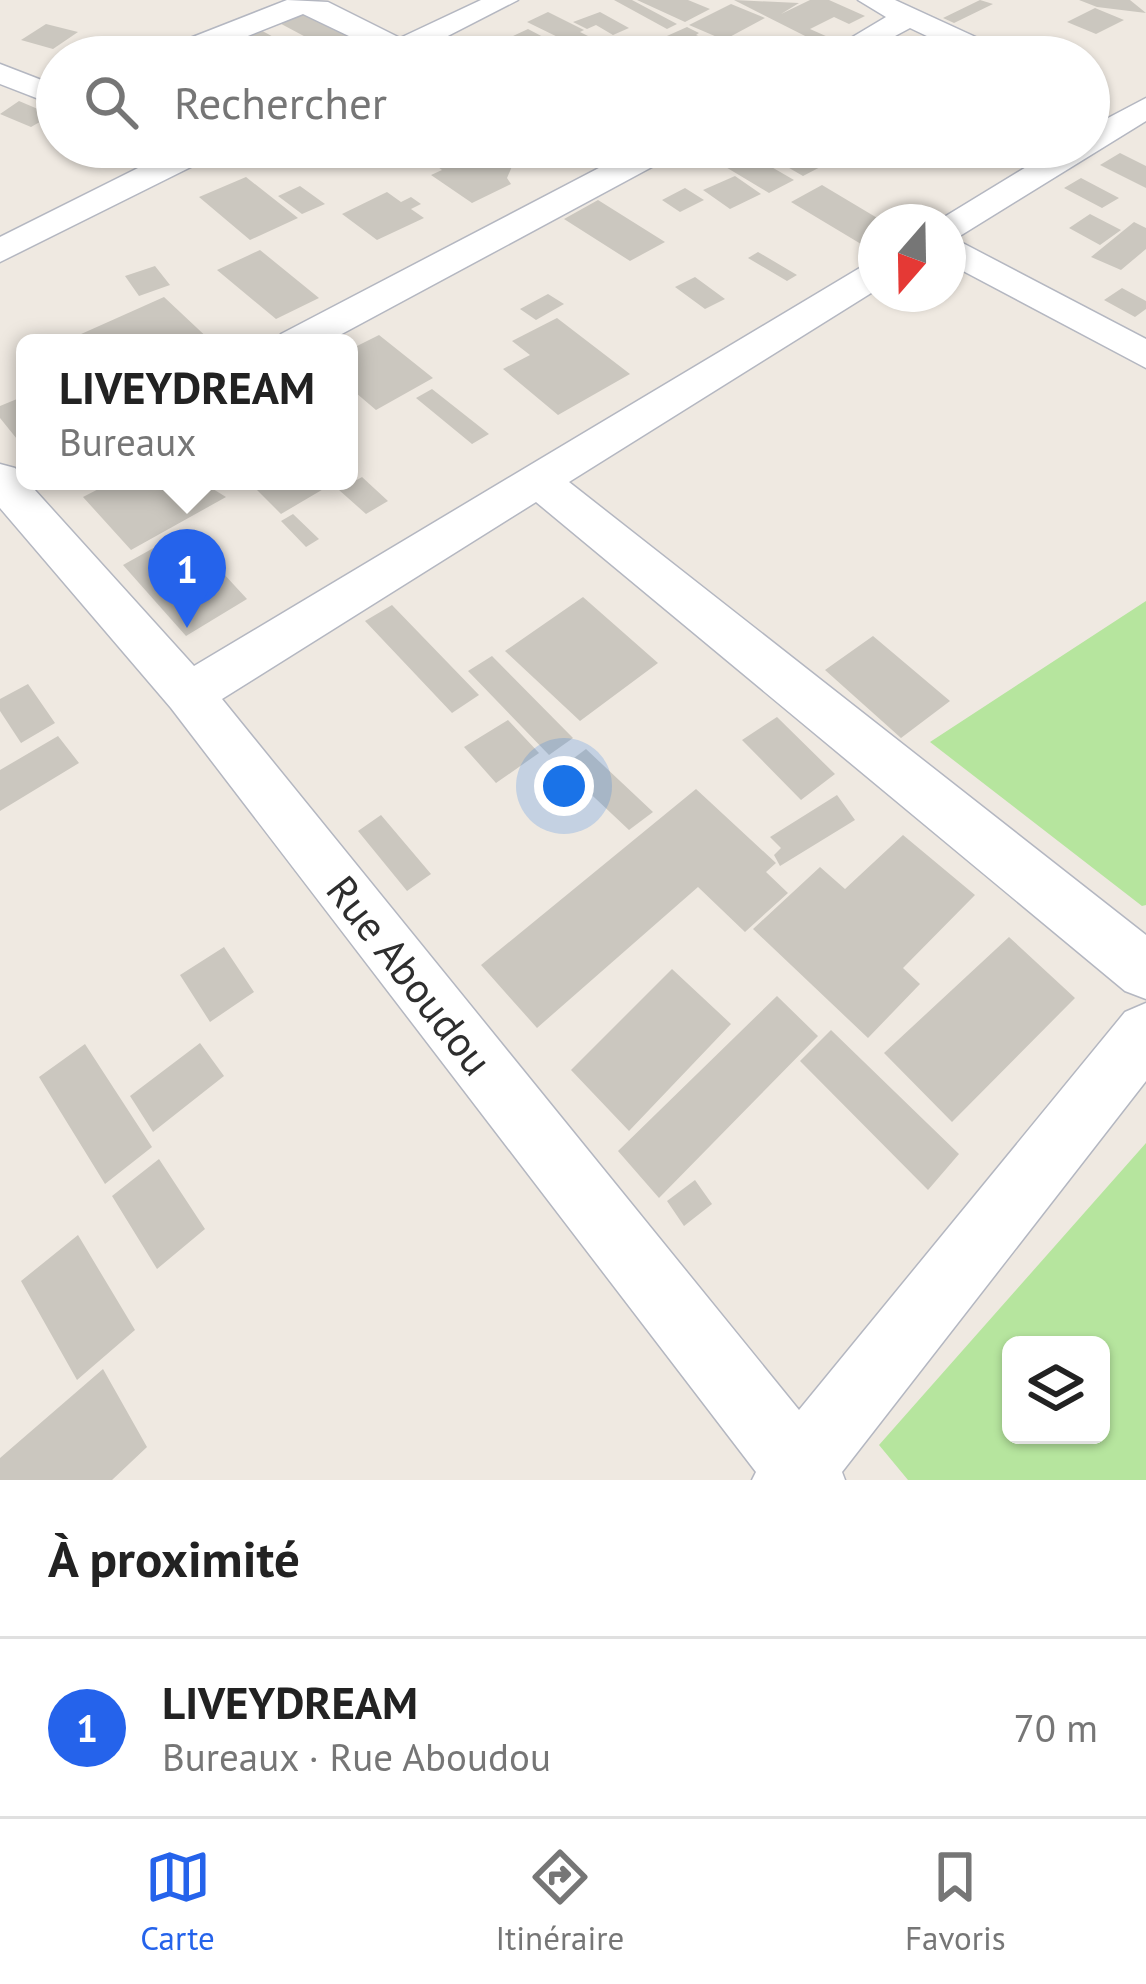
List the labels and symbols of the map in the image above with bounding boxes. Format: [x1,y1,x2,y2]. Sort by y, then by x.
north arrow [858,204,966,312]
pin: 1 [148,529,226,628]
your location [534,756,594,816]
street label: Rue Aboudou [315,864,505,1086]

